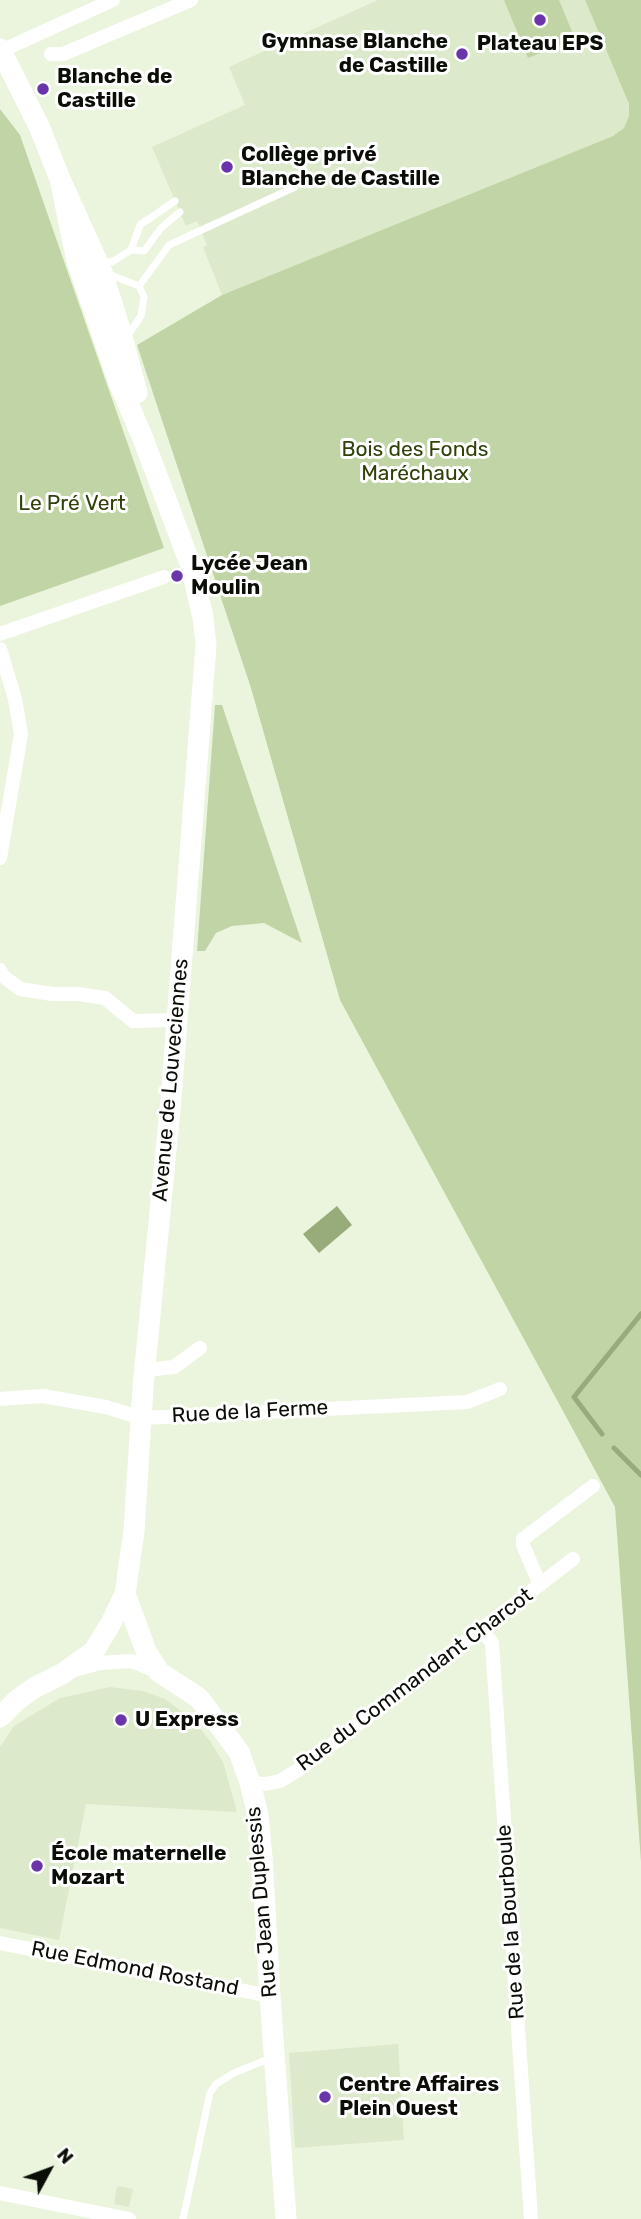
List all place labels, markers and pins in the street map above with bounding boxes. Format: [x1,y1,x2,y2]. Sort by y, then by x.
marker: Plateau EPS [532,12,548,28]
place label: Gymnase Blanche de Castille [261,29,448,79]
place label: Plateau EPS [477,31,603,57]
marker: Gymnase Blanche de Castille [454,46,470,62]
place label: Blanche de Castille [57,64,172,114]
marker: Blanche de Castille [35,81,51,97]
place label: Collège privé Blanche de Castille [241,142,440,192]
marker: Collège privé Blanche de Castille [219,159,235,175]
place label: Lycée Jean Moulin [191,551,308,601]
marker: Lycée Jean Moulin [169,568,185,584]
place label: U Express [135,1707,239,1733]
marker: U Express [113,1712,129,1728]
place label: École maternelle Mozart [51,1841,226,1891]
marker: École maternelle Mozart [29,1858,45,1874]
place label: Centre Affaires Plein Ouest [339,2072,499,2122]
marker: Centre Affaires Plein Ouest [317,2089,333,2105]

